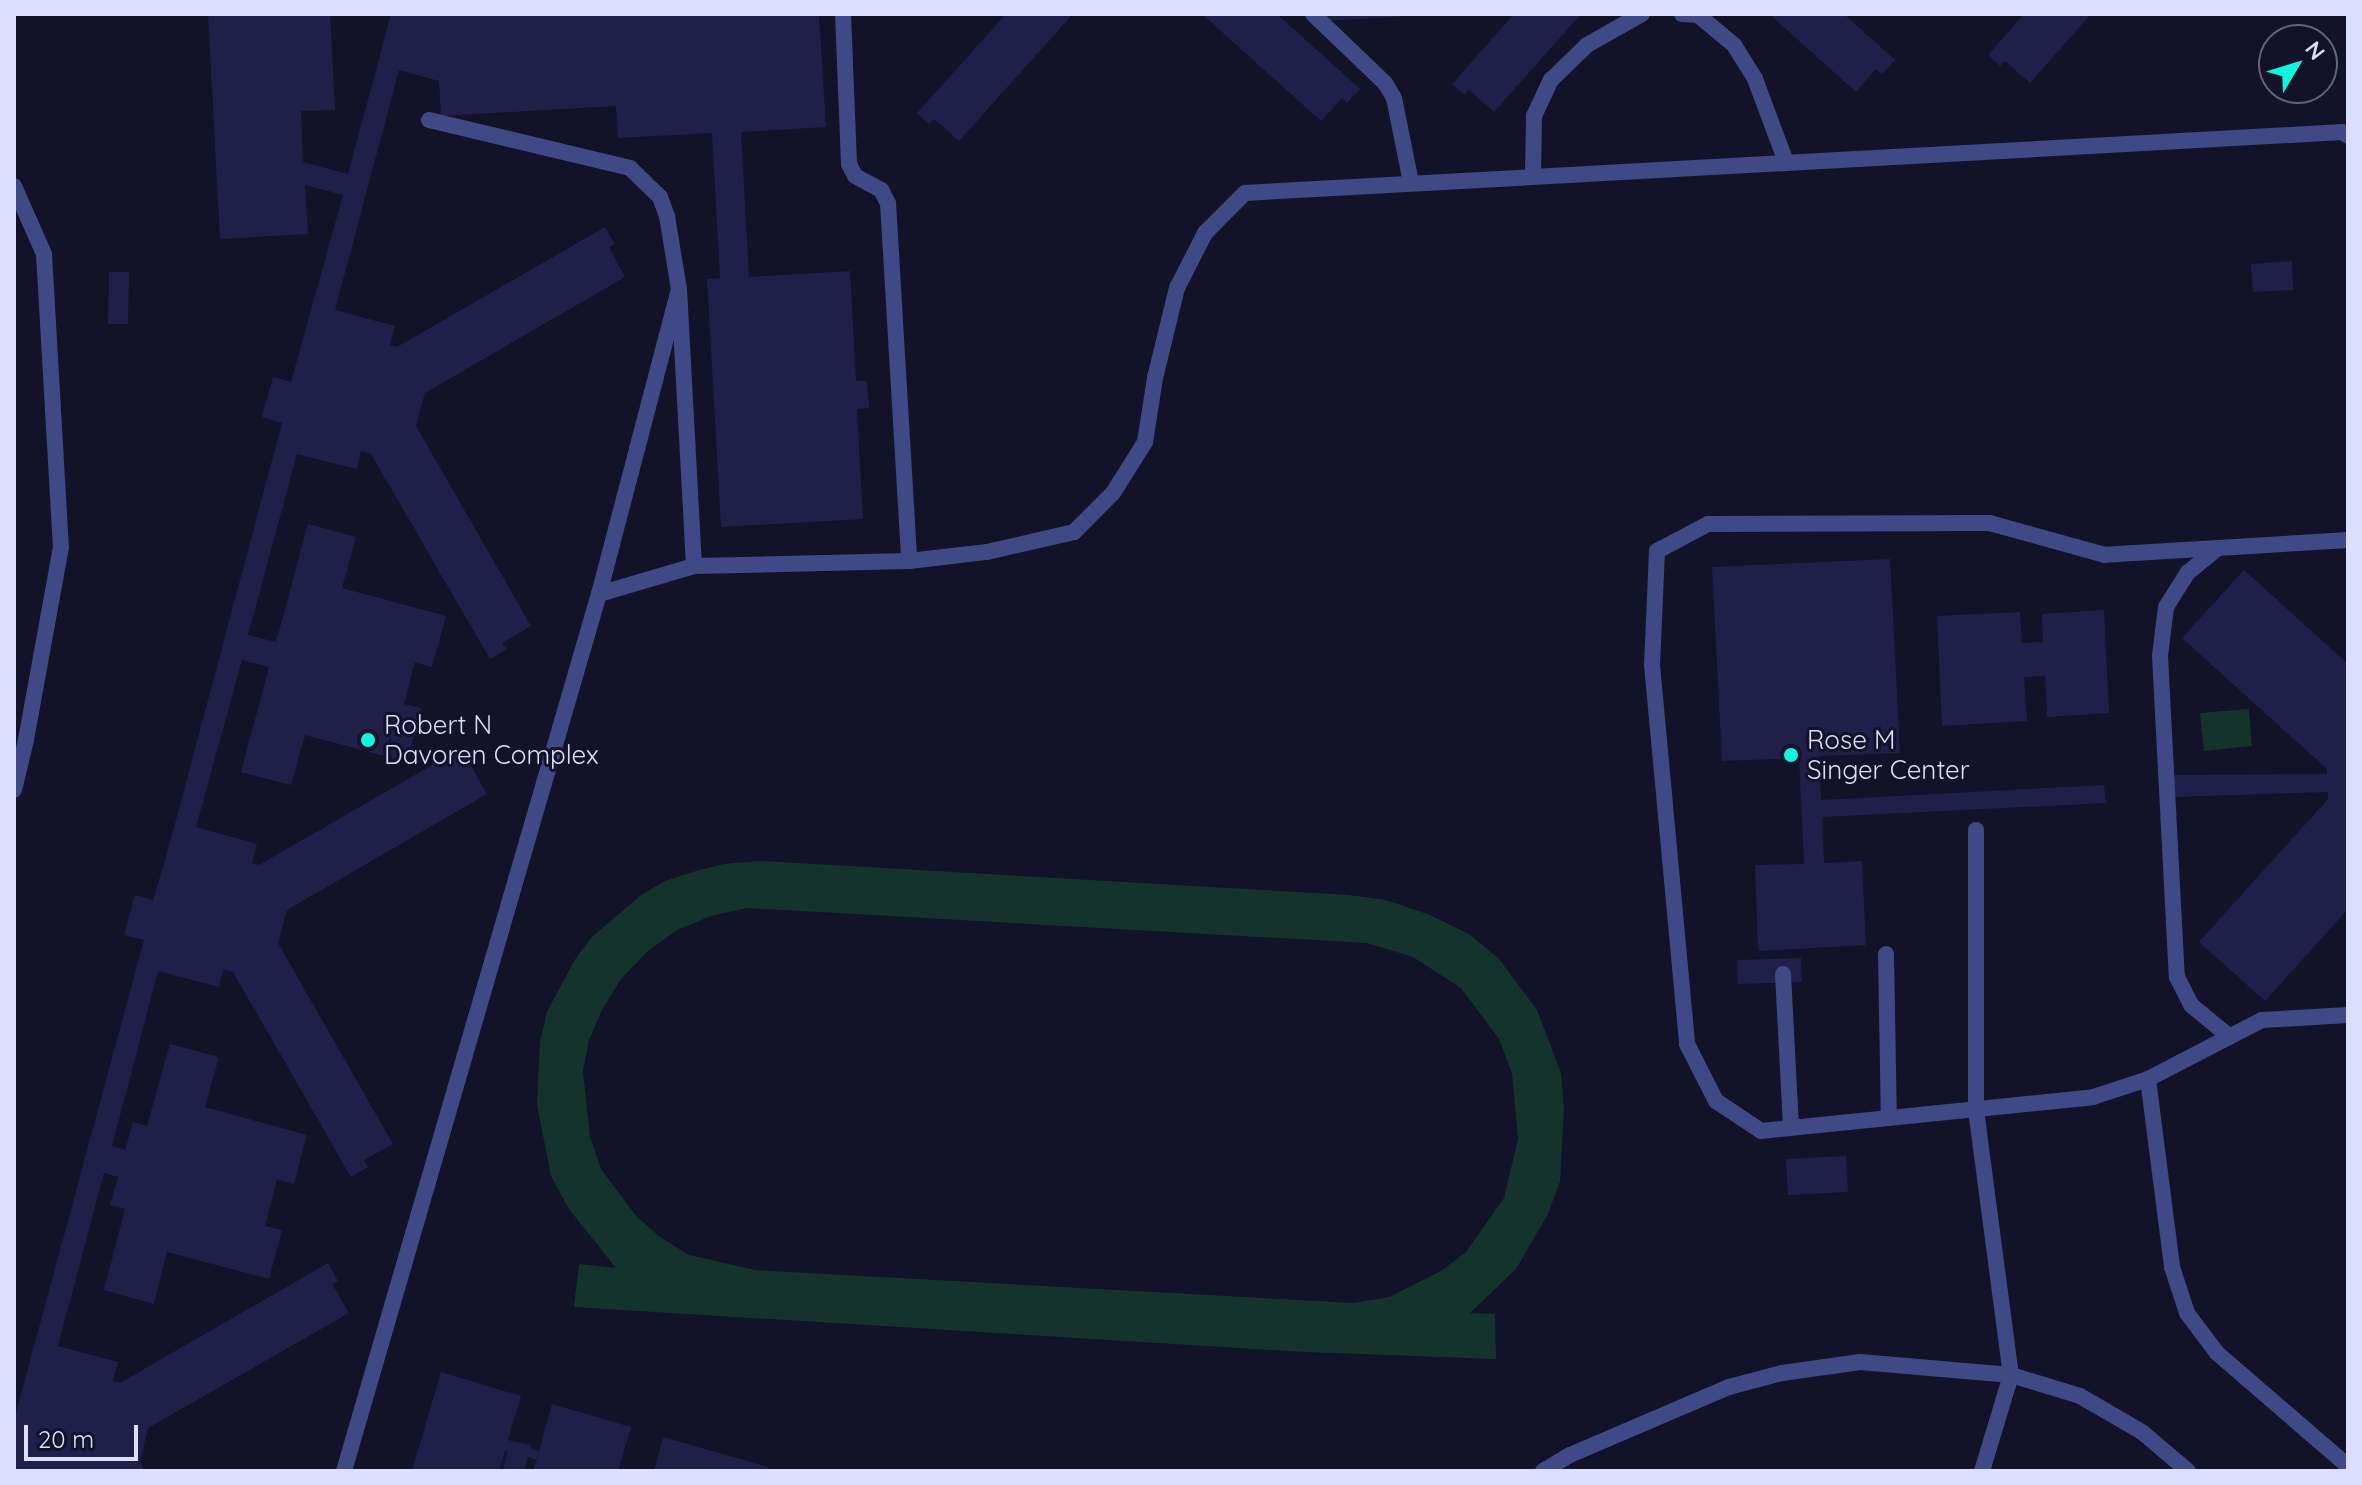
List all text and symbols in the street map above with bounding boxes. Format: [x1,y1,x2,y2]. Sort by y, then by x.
north arrow [2258,24,2338,104]
text: N [2299,35,2331,65]
place label: Robert N Davoren Complex [384,709,599,770]
place label: Rose M Singer Center [1807,724,1970,786]
marker: Robert N Davoren Complex [359,731,377,749]
marker: Rose M Singer Center [1782,746,1800,764]
scale bar [28,1409,142,1459]
text: 20 m [38,1424,94,1454]

